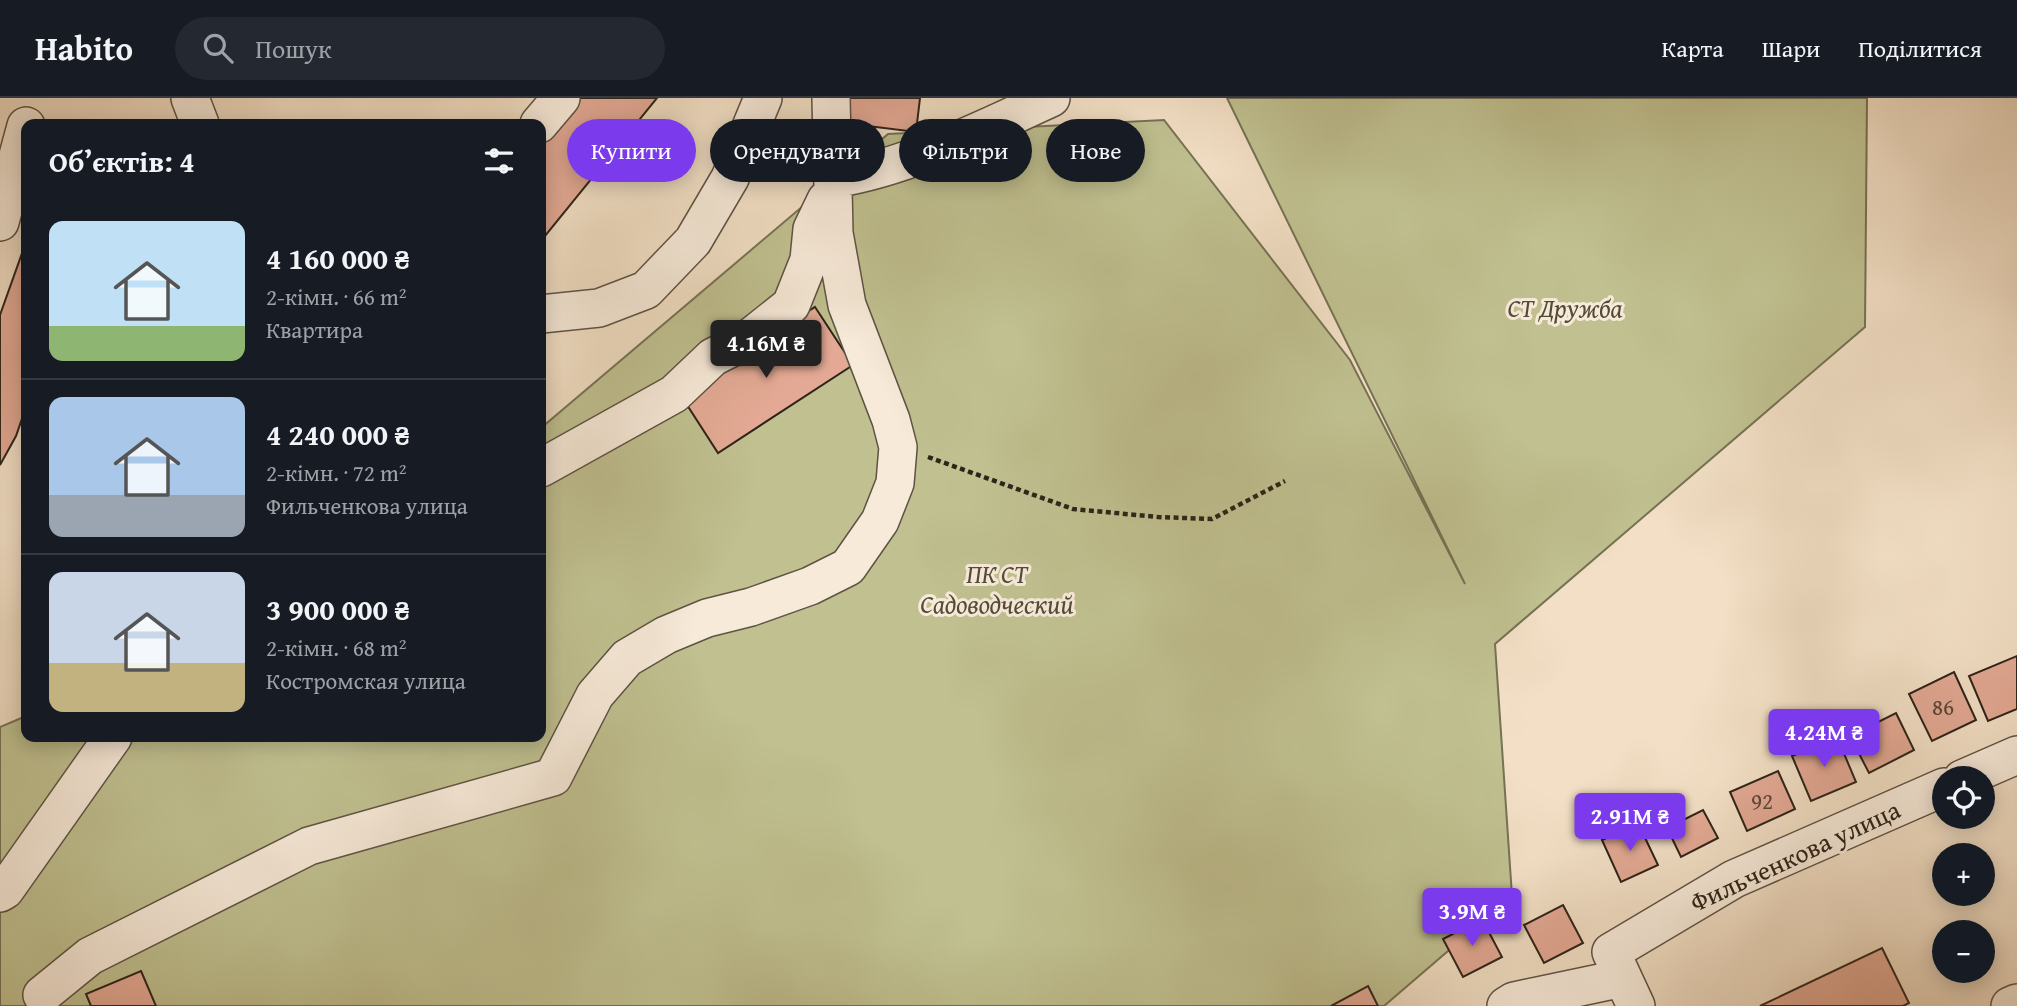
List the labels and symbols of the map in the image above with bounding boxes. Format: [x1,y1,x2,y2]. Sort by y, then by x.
park label: СТ Дружба [1508,288,1622,327]
pin: 4.16M ₴ [701,320,831,380]
park label: ПК СТ Садоводческий [920,554,1074,623]
house number: 86 [1932,690,1954,723]
pin: 4.24M ₴ [1759,710,1889,769]
house number: 92 [1751,784,1773,817]
street label: Фильченкова улица [1683,789,1907,921]
pin: 2.91M ₴ [1565,794,1695,853]
pin: 3.9M ₴ [1415,888,1529,948]

